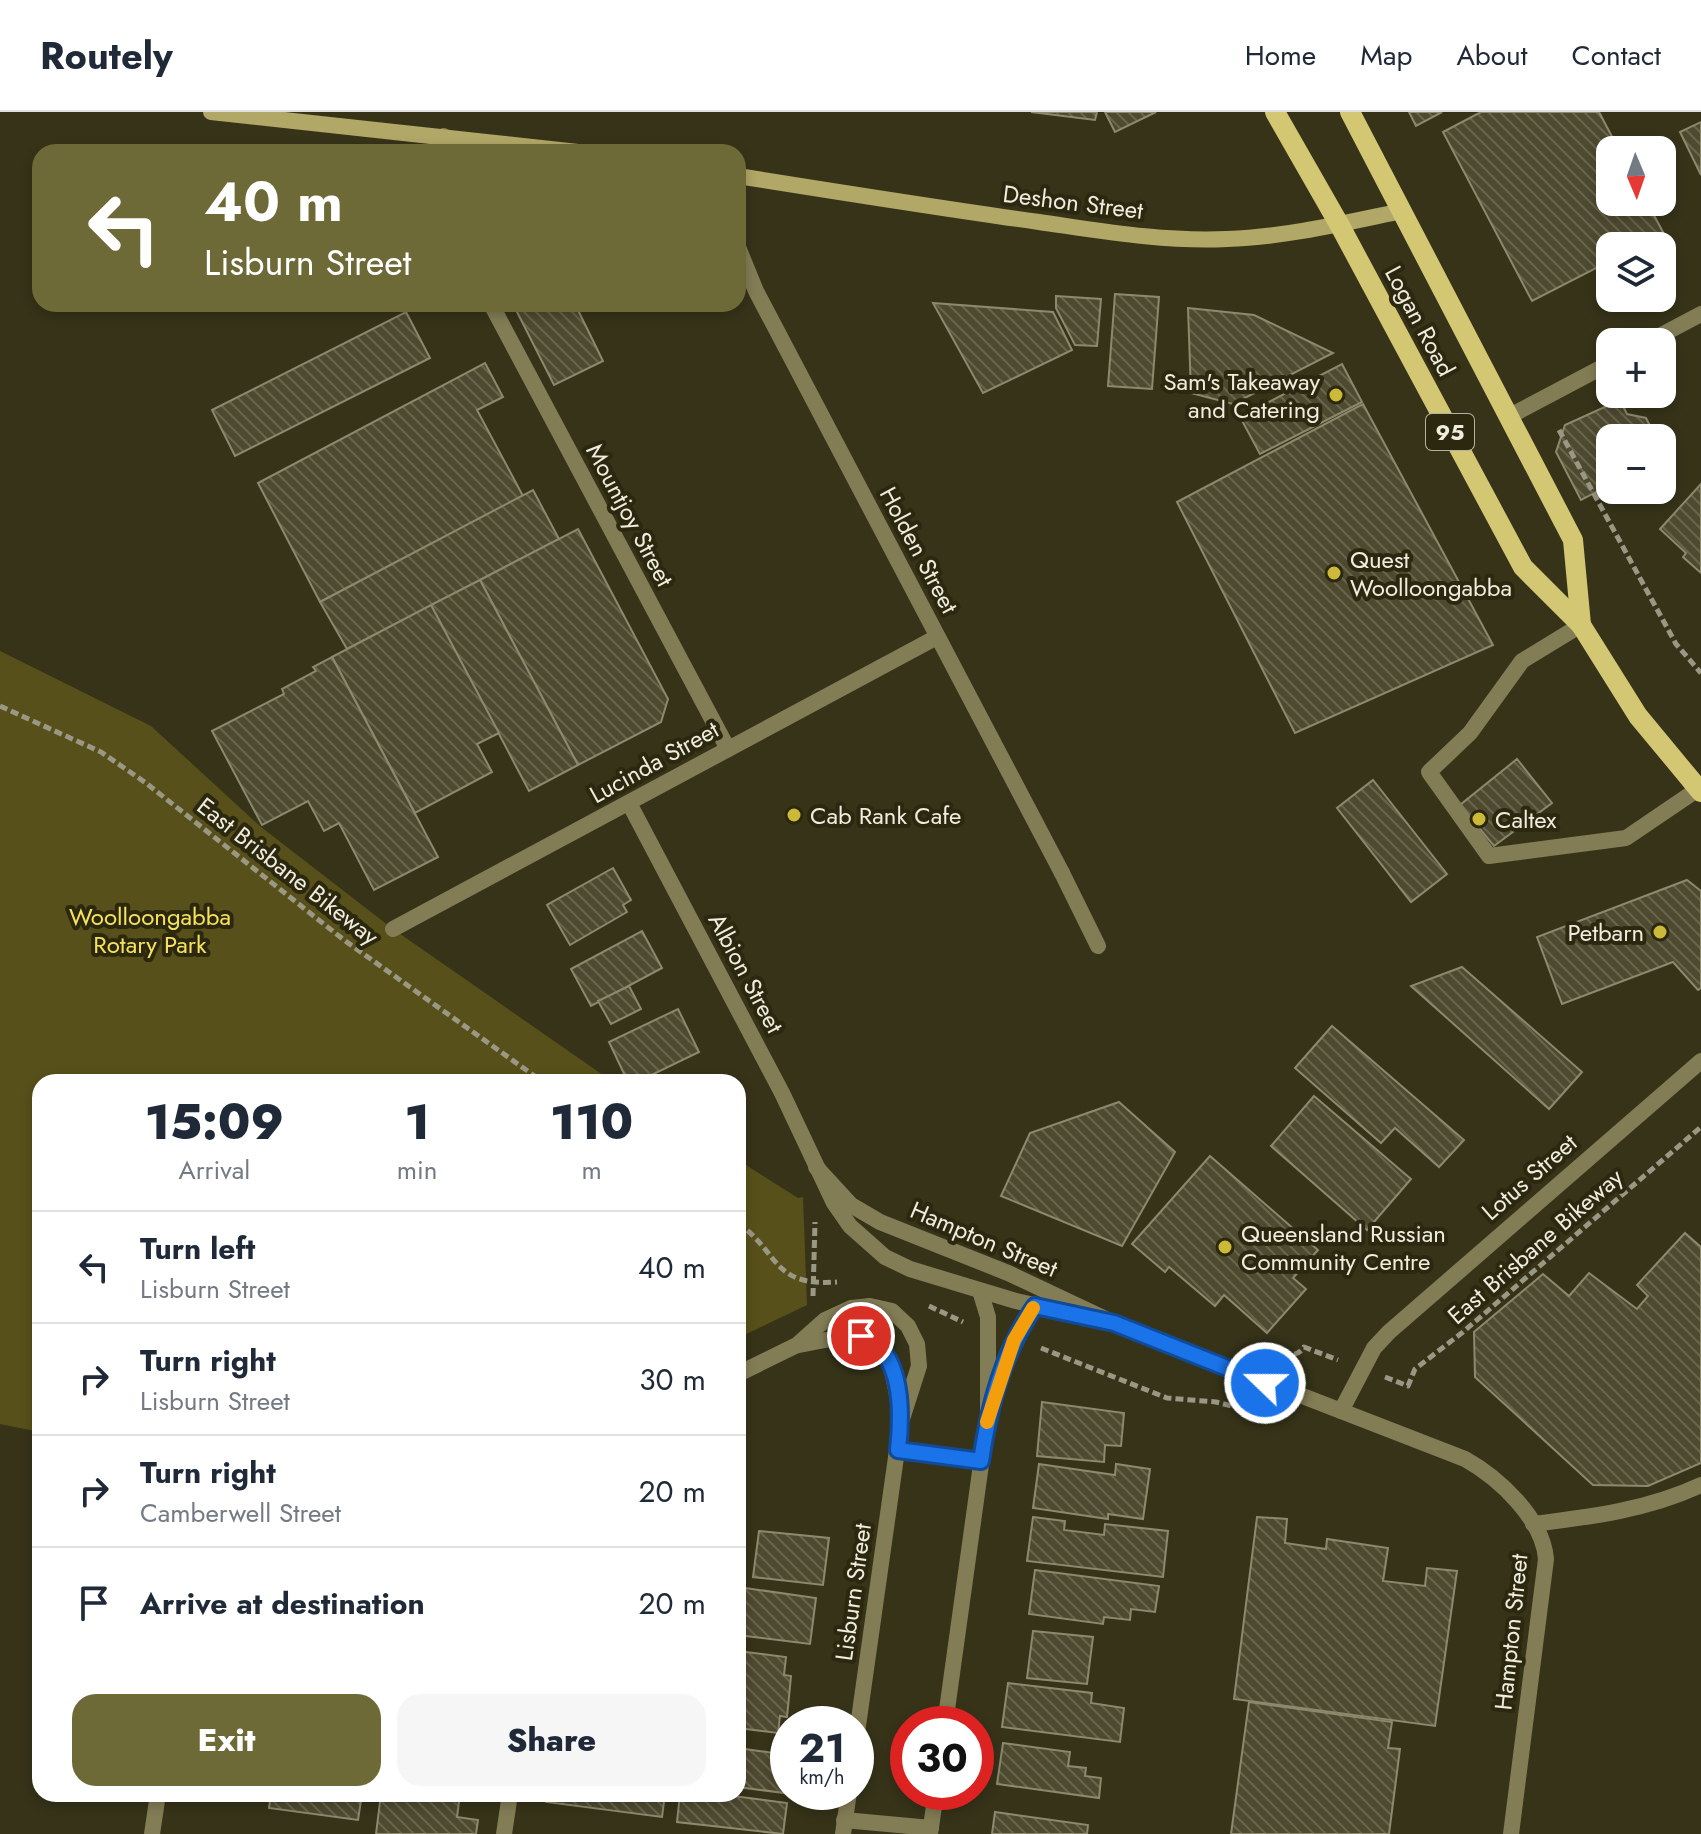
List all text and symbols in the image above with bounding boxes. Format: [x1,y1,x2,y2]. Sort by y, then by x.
text: Routely [40,28,173,83]
text: Home [1245,35,1316,76]
text: Map [1360,35,1412,76]
text: About [1456,35,1528,76]
text: Contact [1572,35,1661,76]
north arrow [1596,136,1676,216]
map controls [1596,136,1676,504]
text: 40 m [204,161,343,242]
icon: left [72,176,176,280]
street label: Deshon Street [1001,176,1145,228]
button: layers [1596,232,1676,312]
text: Lisburn Street [204,236,411,288]
street label: Logan Road [1376,259,1464,383]
button: + [1596,328,1676,408]
place label: Sam's Takeaway and Catering [1163,364,1320,427]
marker: Sam's Takeaway and Catering [1327,386,1345,404]
road number: 95 [1426,414,1474,450]
button: − [1596,424,1676,504]
street label: Mountjoy Street [578,437,682,593]
street label: Holden Street [871,480,967,620]
place label: Quest Woolloongabba [1350,542,1512,605]
marker: Quest Woolloongabba [1325,564,1343,582]
street label: Lucinda Street [583,712,725,812]
street label: East Brisbane Bikeway [190,789,387,954]
place label: Cab Rank Cafe [810,798,961,833]
place label: Caltex [1495,802,1557,837]
marker: Cab Rank Cafe [785,806,803,824]
marker: Caltex [1470,810,1488,828]
park label: Woolloongabba Rotary Park [69,899,231,962]
street label: Albion Street [700,907,792,1039]
place label: Petbarn [1567,915,1644,950]
marker: Petbarn [1651,923,1669,941]
text: 15:09 [145,1088,284,1157]
text: 1 [404,1088,430,1157]
text: 110 [550,1088,633,1157]
street label: Lotus Street [1474,1125,1585,1228]
text: Arrival [178,1151,250,1189]
text: min [397,1151,437,1189]
text: m [582,1151,602,1189]
street label: East Brisbane Bikeway [1440,1160,1631,1332]
street label: Hampton Street [905,1192,1063,1286]
place label: Queensland Russian Community Centre [1241,1216,1446,1279]
text: Turn left [140,1227,255,1270]
marker: Queensland Russian Community Centre [1216,1238,1234,1256]
icon: left [72,1245,116,1289]
text: 40 m [638,1246,706,1289]
text: Lisburn Street [140,1270,290,1308]
pin [827,1302,895,1370]
icon: arrive [839,1314,883,1358]
text: Turn right [140,1339,276,1382]
position arrow [1223,1341,1307,1425]
icon: right [72,1357,116,1401]
text: 30 m [639,1358,706,1401]
text: Lisburn Street [140,1382,290,1420]
text: Turn right [140,1451,276,1494]
icon: right [72,1469,116,1513]
text: 20 m [639,1470,706,1513]
text: Camberwell Street [140,1494,341,1532]
street label: Lisburn Street [826,1521,880,1663]
street label: Hampton Street [1485,1552,1537,1712]
icon: arrive [72,1581,116,1625]
text: Arrive at destination [140,1582,425,1625]
text: 20 m [639,1582,706,1625]
button: Exit [72,1694,381,1786]
button: Share [397,1694,706,1786]
speed limit sign: 30 [890,1706,994,1810]
text: 21 [799,1719,845,1777]
text: km/h [799,1763,845,1792]

